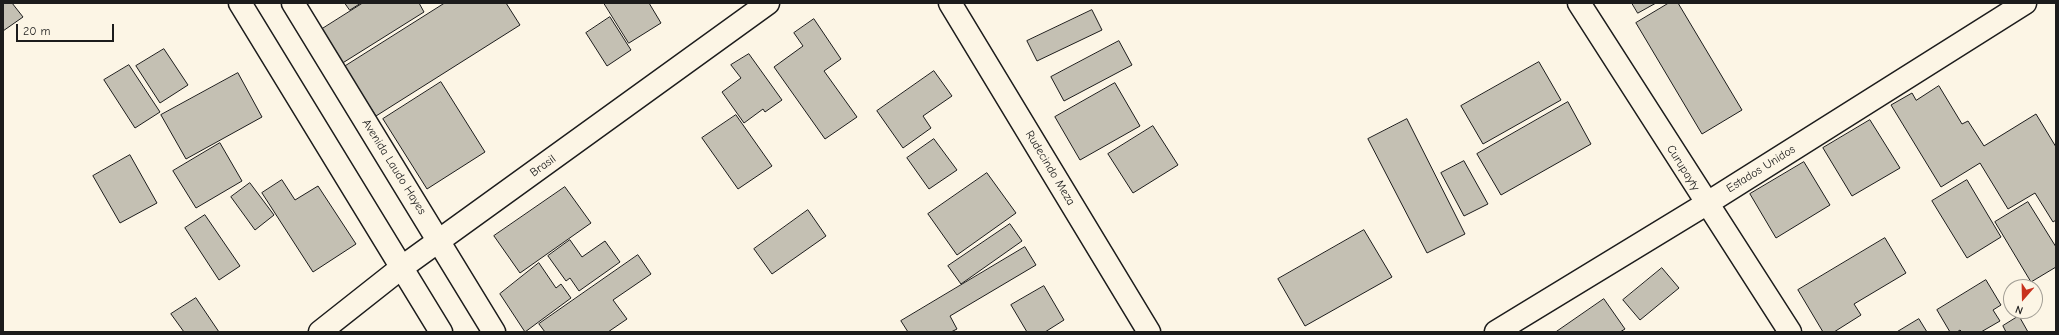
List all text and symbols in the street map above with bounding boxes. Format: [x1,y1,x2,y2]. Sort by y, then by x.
scale bar [18,16,116,42]
text: 20 m [23,24,51,38]
street label: Avenida Laudo Hayes [359,117,429,217]
street label: Rudecindo Meza [1022,128,1078,208]
street label: Estados Unidos [1724,142,1798,196]
street label: Curupayty [1663,143,1703,193]
street label: Brasil [527,152,559,180]
north arrow [2003,279,2043,319]
text: N [2013,302,2025,317]

